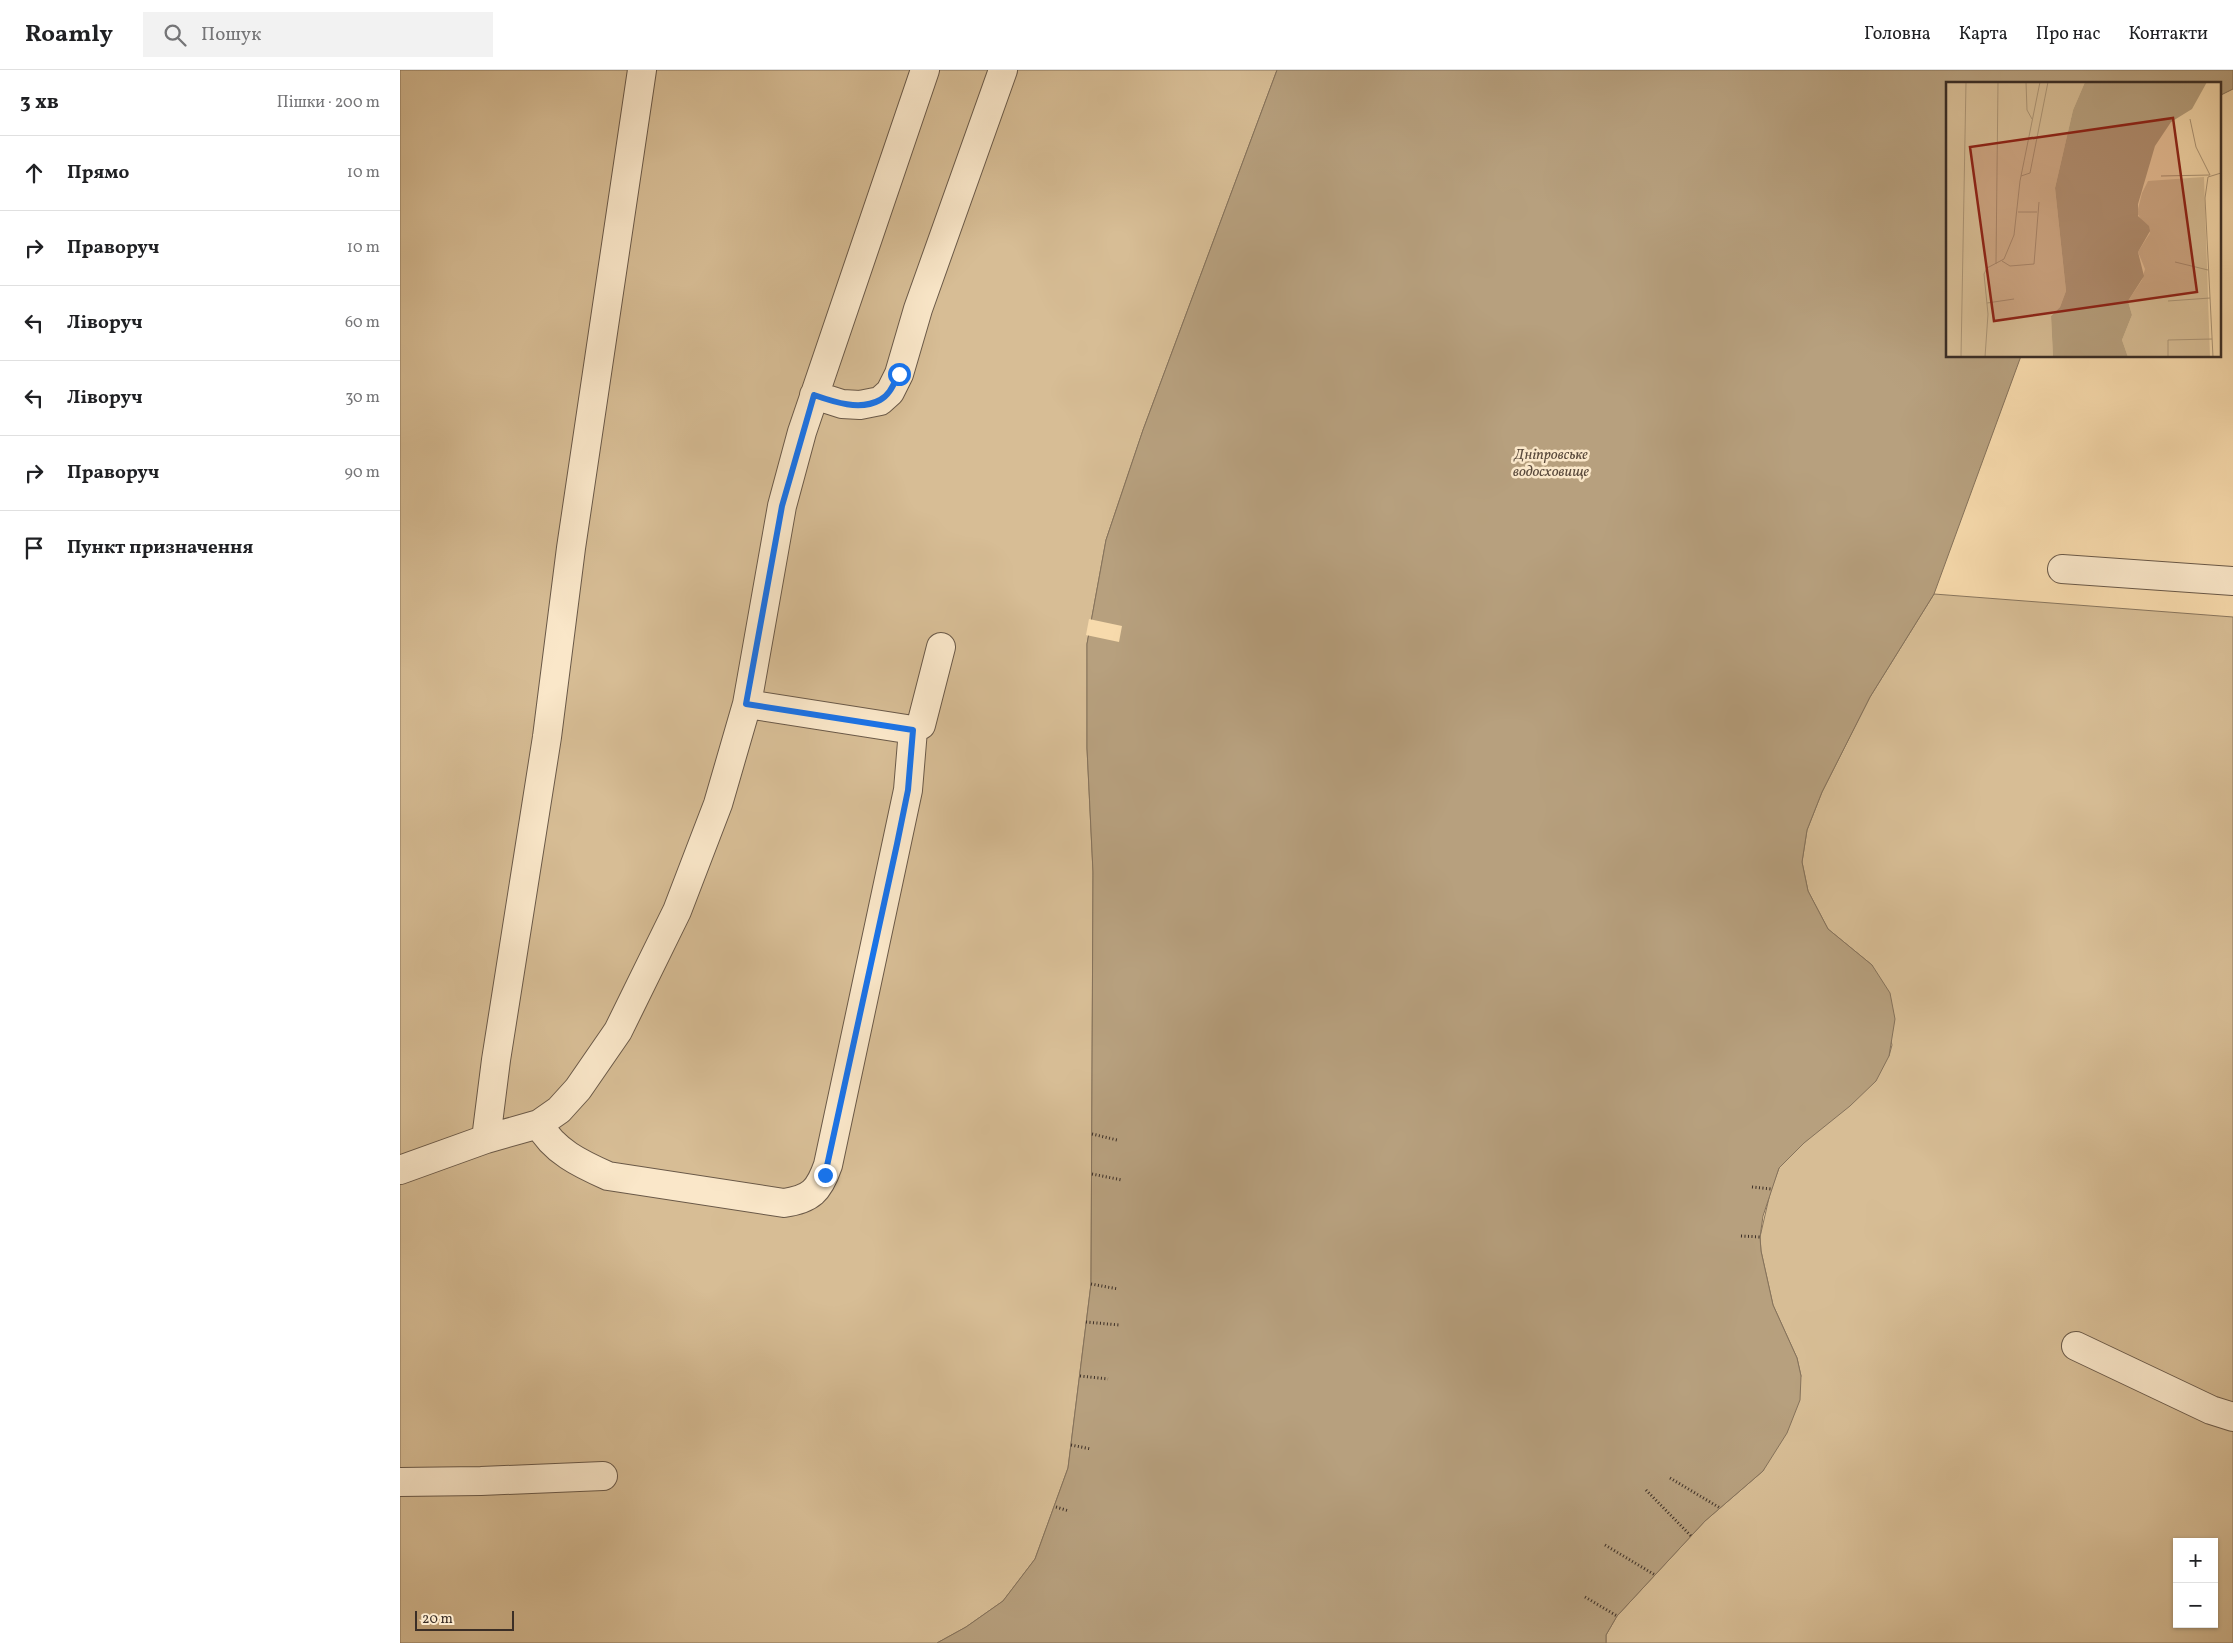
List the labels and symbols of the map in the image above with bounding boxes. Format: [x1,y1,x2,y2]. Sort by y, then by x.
inset map [1946,82,2220,358]
route start [888,363,911,386]
water label: Дніпровське водосховище [1513,445,1590,483]
route end [814,1164,837,1187]
scale bar [415,1608,514,1631]

